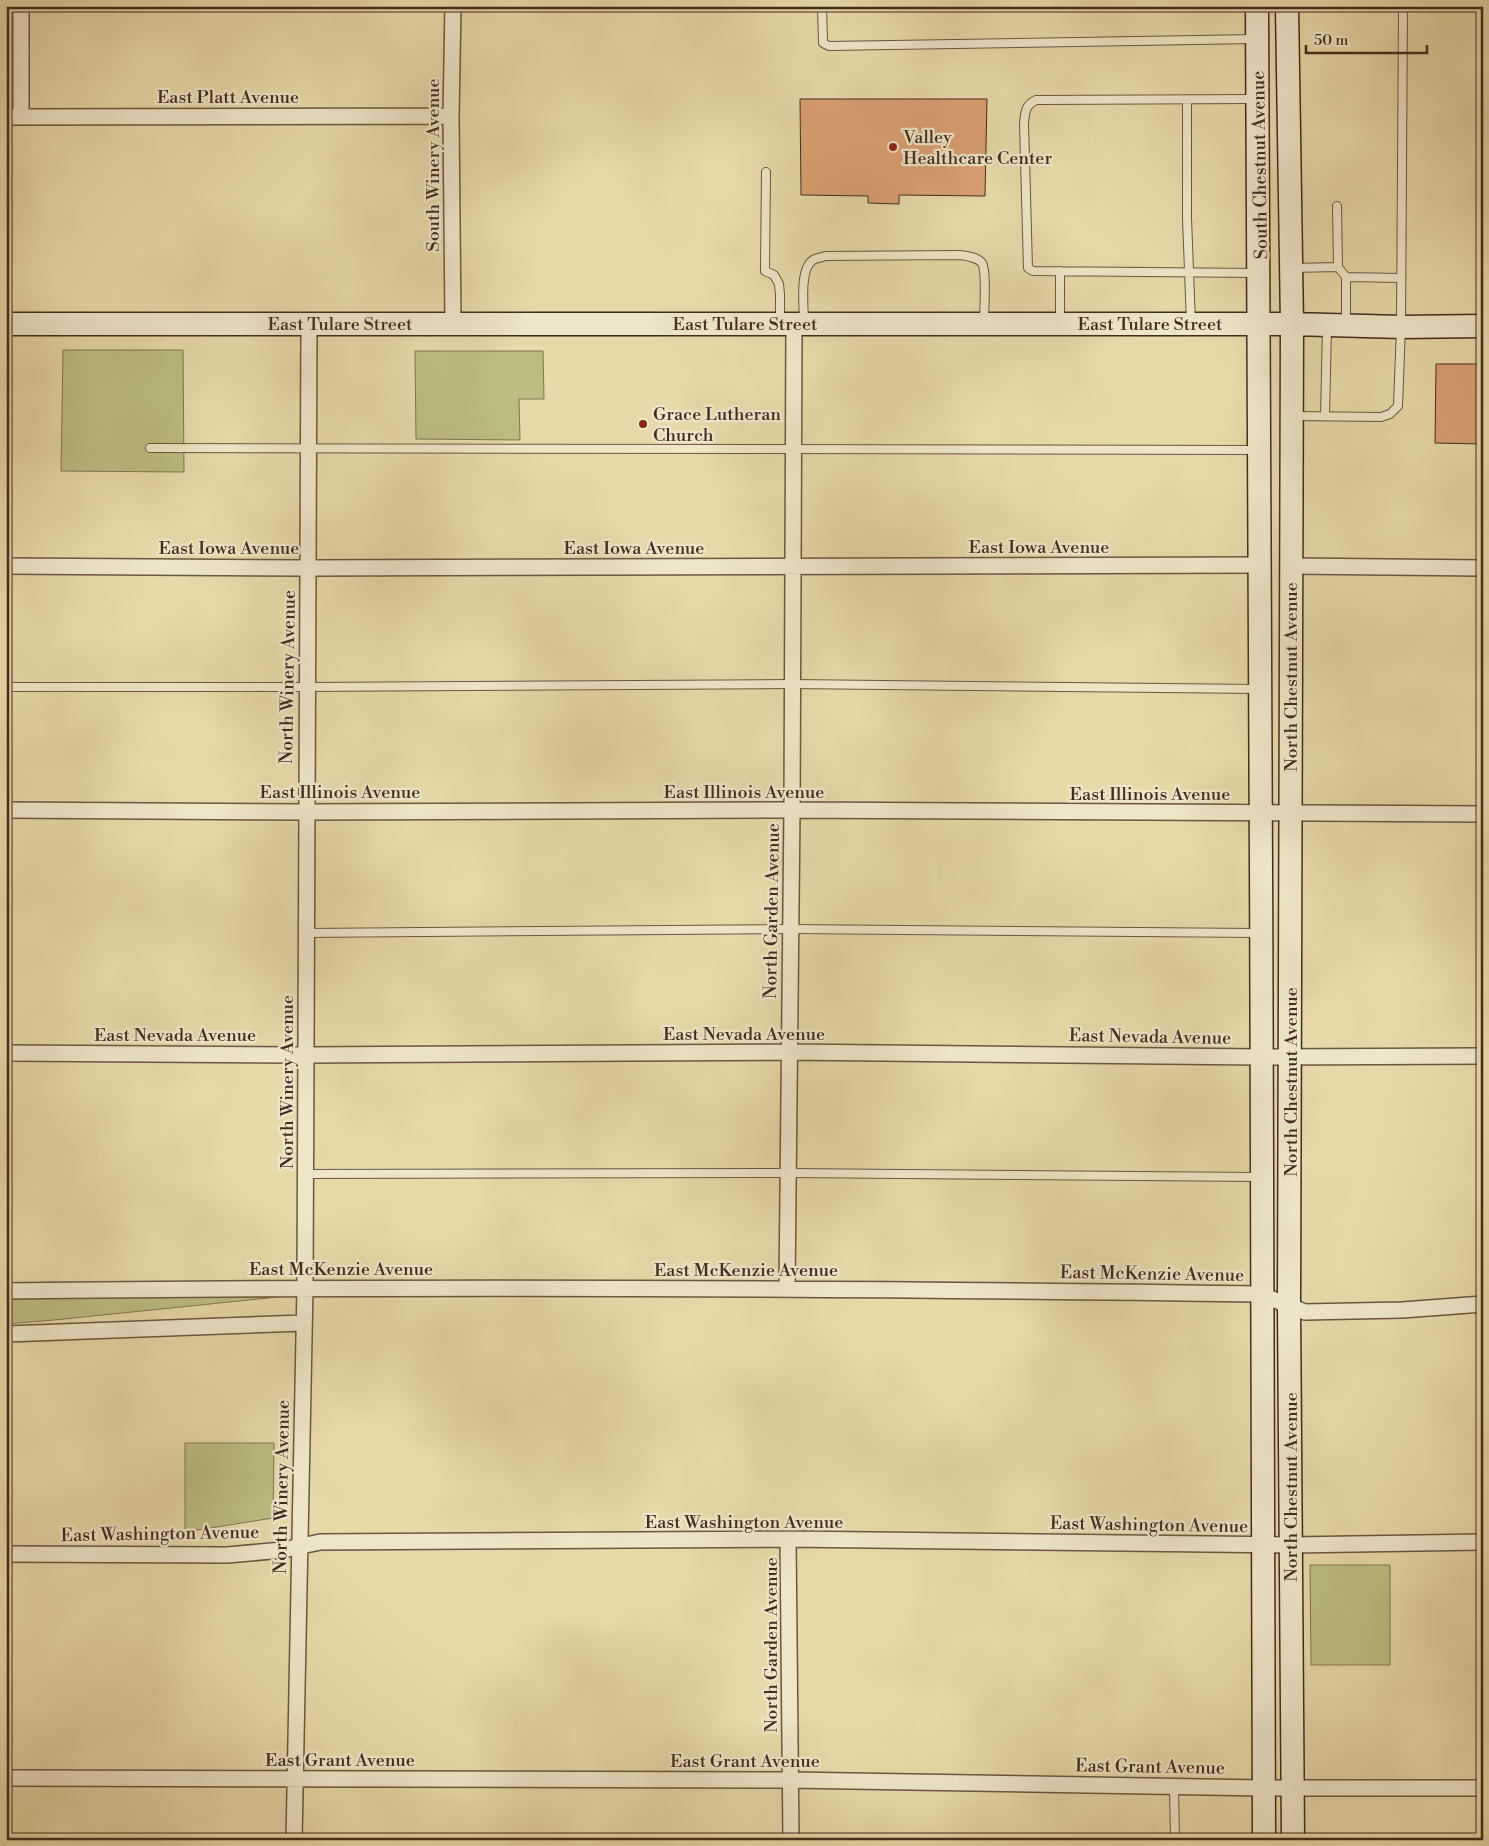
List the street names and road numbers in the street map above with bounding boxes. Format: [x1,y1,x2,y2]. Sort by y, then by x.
street label: South Chestnut Avenue [1247,70,1273,260]
street label: South Winery Avenue [422,78,445,252]
street label: East Platt Avenue [157,86,299,109]
street label: East Tulare Street [268,313,413,336]
street label: East Tulare Street [673,313,818,336]
street label: East Tulare Street [1078,313,1223,336]
street label: East Iowa Avenue [969,536,1109,559]
street label: East Iowa Avenue [159,537,299,560]
street label: East Iowa Avenue [564,537,704,560]
street label: North Chestnut Avenue [1280,582,1303,772]
street label: North Winery Avenue [275,590,301,764]
street label: East Illinois Avenue [260,781,420,804]
street label: East Illinois Avenue [664,781,824,804]
street label: East Illinois Avenue [1070,783,1230,806]
street label: North Garden Avenue [759,823,785,999]
street label: North Chestnut Avenue [1280,987,1303,1177]
street label: North Winery Avenue [276,995,299,1169]
street label: East Nevada Avenue [663,1023,825,1046]
street label: East Nevada Avenue [94,1024,256,1047]
street label: East Nevada Avenue [1069,1024,1231,1050]
street label: East McKenzie Avenue [249,1258,433,1281]
street label: East McKenzie Avenue [654,1259,838,1282]
street label: East McKenzie Avenue [1060,1261,1244,1287]
street label: North Chestnut Avenue [1280,1392,1303,1582]
street label: North Winery Avenue [269,1400,295,1574]
street label: East Washington Avenue [645,1511,843,1534]
street label: East Washington Avenue [1050,1512,1248,1538]
street label: East Washington Avenue [61,1521,259,1547]
street label: North Garden Avenue [760,1557,783,1733]
street label: East Grant Avenue [265,1749,415,1772]
street label: East Grant Avenue [670,1750,820,1773]
street label: East Grant Avenue [1075,1754,1225,1780]

